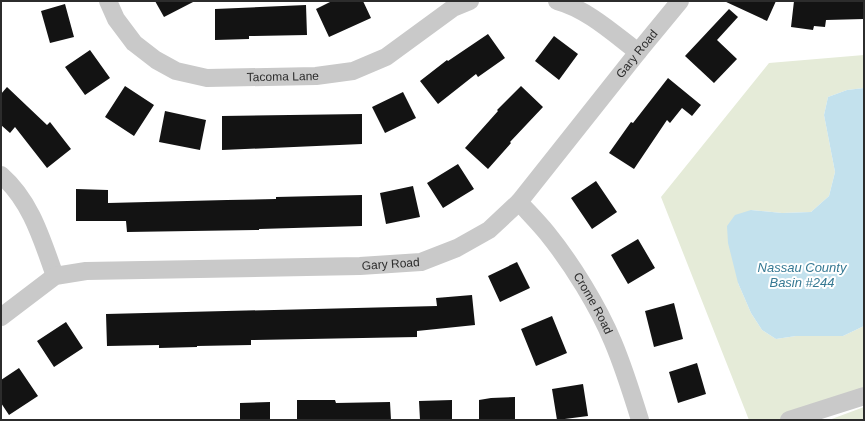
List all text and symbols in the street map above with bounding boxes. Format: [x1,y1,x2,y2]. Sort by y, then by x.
street label: Gary Road [613,27,660,81]
street label: Tacoma Lane [247,69,319,84]
street label: Gary Road [361,255,420,273]
water label: Nassau County Basin #244 [758,260,848,290]
street label: Crome Road [570,270,616,336]

